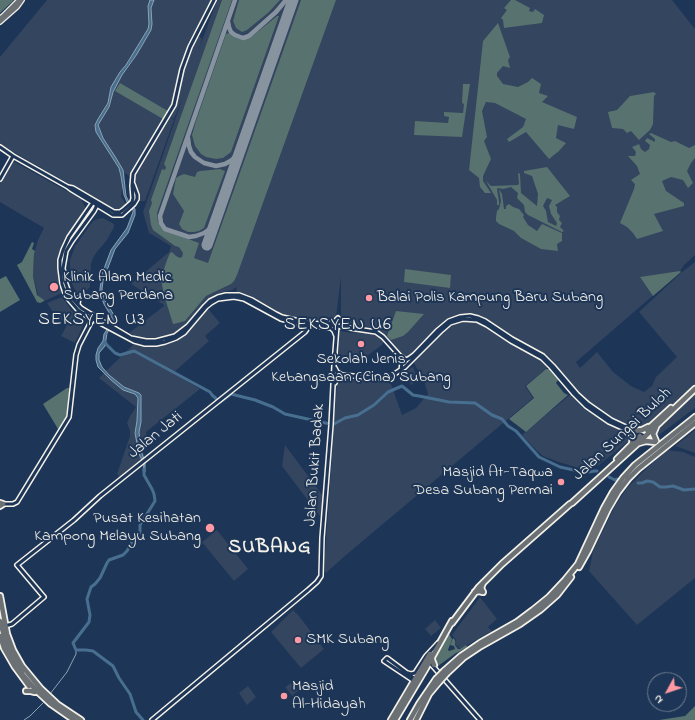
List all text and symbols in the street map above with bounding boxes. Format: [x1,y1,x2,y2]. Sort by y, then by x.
place label: Klinik Alam Medic Subang Perdana [63,268,173,306]
marker: Klinik Alam Medic Subang Perdana [48,281,60,293]
place label: Balai Polis Kampung Baru Subang [377,288,603,308]
marker: Balai Polis Kampung Baru Subang [364,293,374,303]
district label: SEKSYEN U3 [38,310,146,332]
district label: SEKSYEN U6 [284,315,392,337]
marker: Sekolah Jenis Kebangsaan (Cina) Subang [356,339,366,349]
place label: Sekolah Jenis Kebangsaan (Cina) Subang [271,350,451,388]
street label: Jalan Sungai Buloh [570,384,676,486]
street label: Jalan Bukit Badak [302,403,330,527]
street label: Jalan Jati [125,408,187,464]
place label: Masjid At-Taqwa Desa Subang Permai [413,463,553,501]
marker: Masjid At-Taqwa Desa Subang Permai [556,477,566,487]
place label: Pusat Kesihatan Kampong Melayu Subang [34,509,201,547]
marker: Pusat Kesihatan Kampong Melayu Subang [204,522,216,534]
district label: SUBANG [228,537,312,561]
place label: SMK Subang [306,630,389,650]
marker: SMK Subang [293,635,303,645]
north arrow [647,672,687,712]
place label: Masjid Al-Hidayah [292,677,365,715]
marker: Masjid Al-Hidayah [279,691,289,701]
text: N [650,691,667,707]

